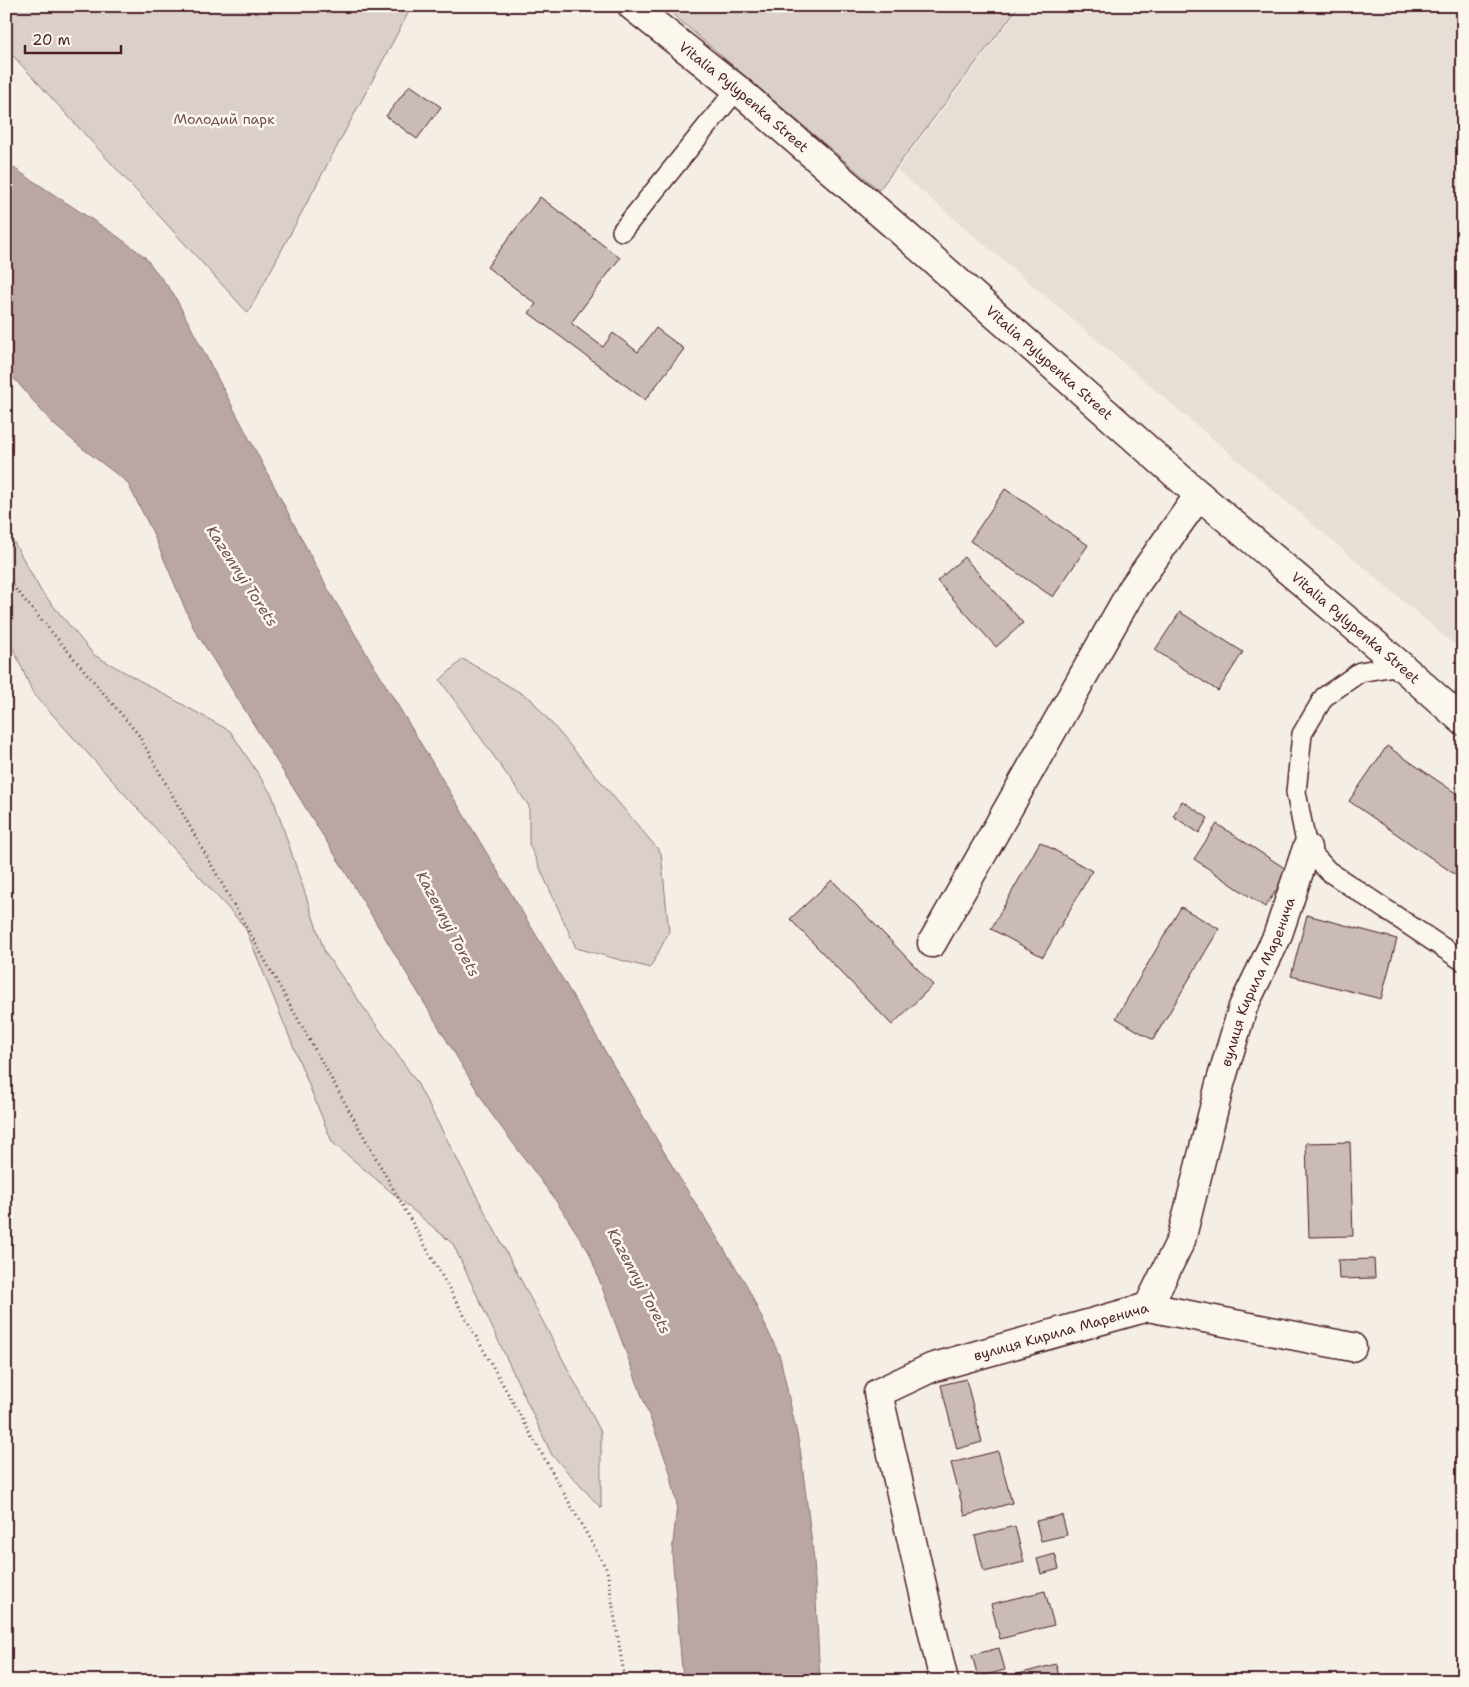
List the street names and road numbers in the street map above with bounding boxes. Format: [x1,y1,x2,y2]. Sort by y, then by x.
street label: Vitalia Pylypenka Street [675,38,812,156]
street label: Vitalia Pylypenka Street [982,302,1117,423]
street label: Vitalia Pylypenka Street [1287,568,1424,687]
street label: вулиця Кирила Маренича [1217,895,1299,1069]
street label: вулиця Кирила Маренича [971,1298,1151,1365]

